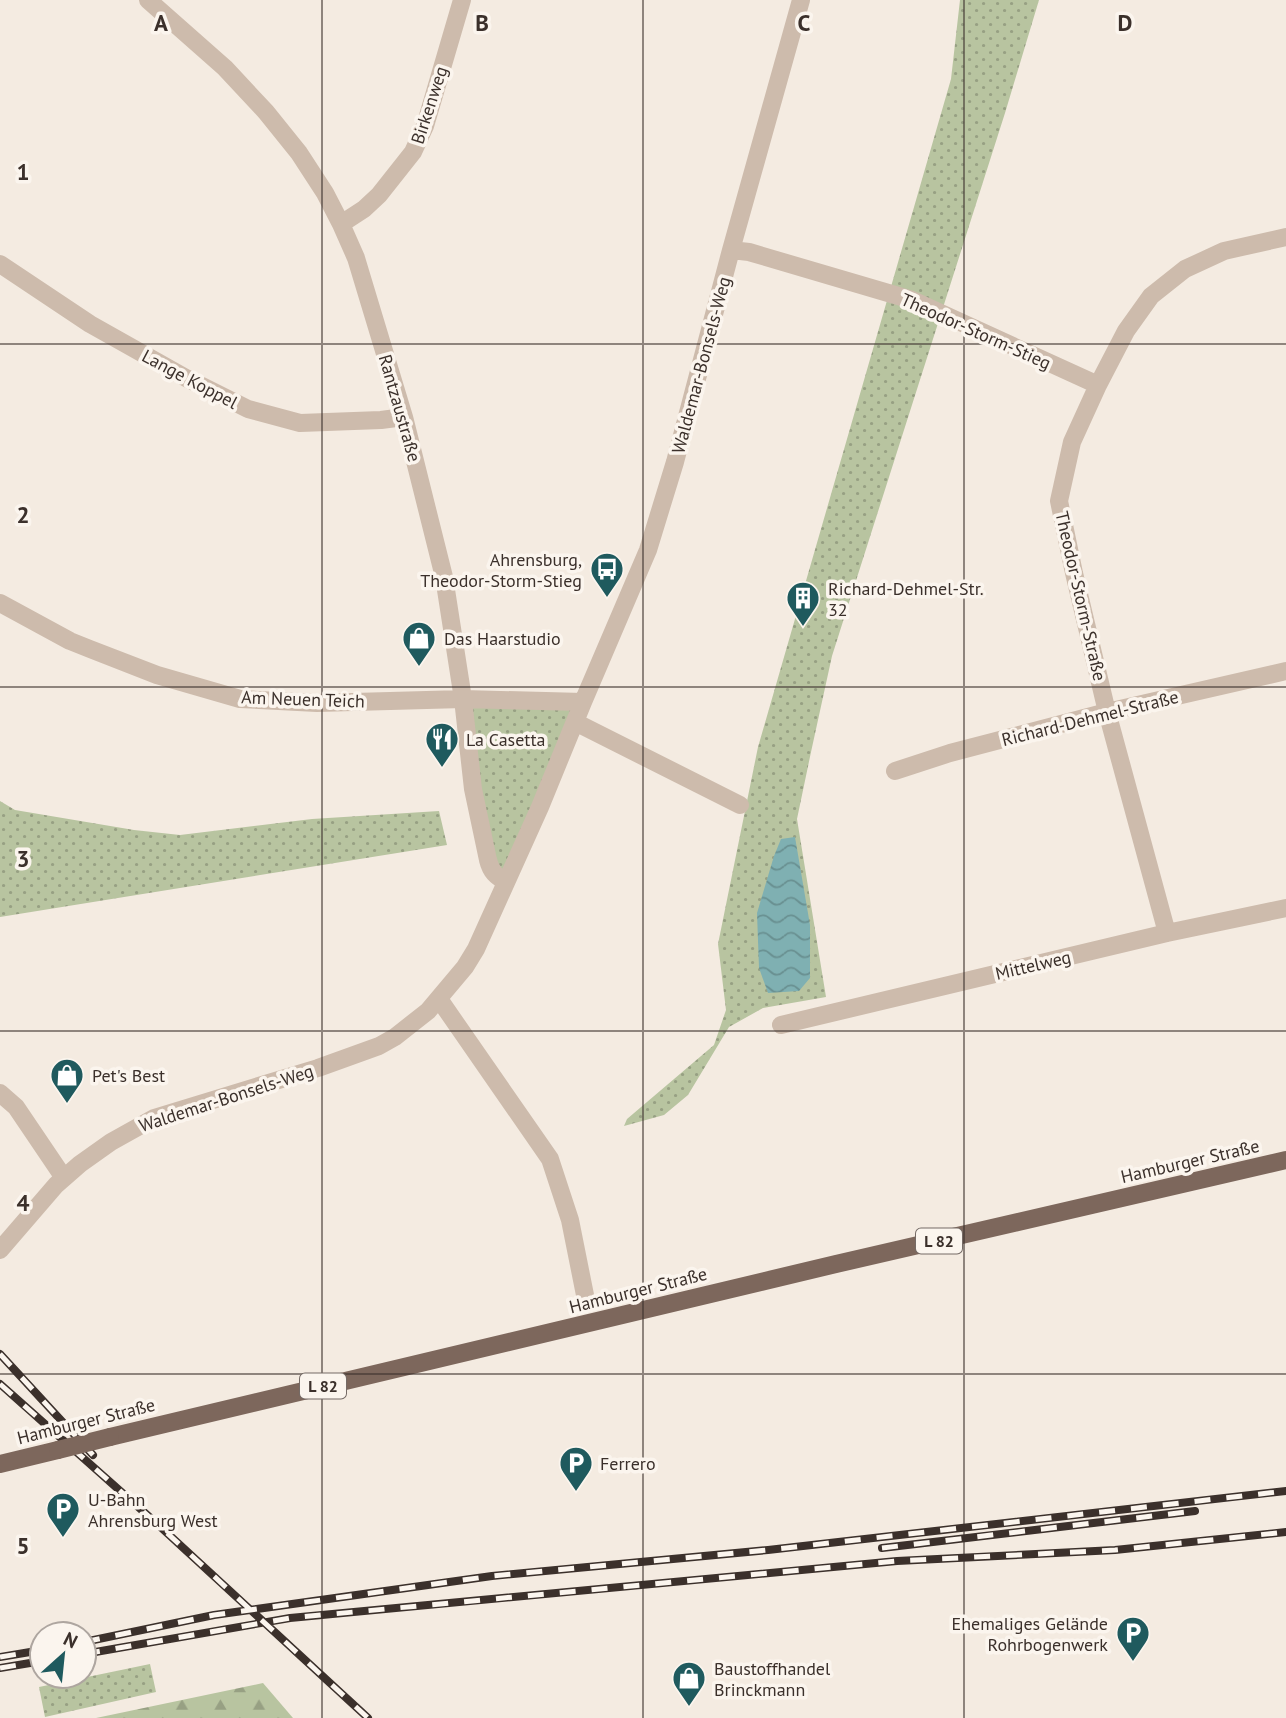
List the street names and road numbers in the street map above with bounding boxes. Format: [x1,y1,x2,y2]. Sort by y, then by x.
street label: Birkenweg [406,63,452,147]
street label: Waldemar-Bonsels-Weg [666,274,736,456]
street label: Theodor-Storm-Stieg [897,288,1055,374]
street label: Lange Koppel [138,344,242,414]
street label: Rantzaustraße [374,352,426,464]
street label: Theodor-Storm-Straße [1050,509,1112,683]
street label: Am Neuen Teich [241,685,365,713]
street label: Richard-Dehmel-Straße [999,685,1181,751]
street label: Mittelweg [993,945,1073,985]
street label: Waldemar-Bonsels-Weg [136,1059,316,1137]
street label: Hamburger Straße [1119,1134,1261,1188]
road number: L 82 [916,1228,962,1254]
street label: Hamburger Straße [567,1262,709,1318]
road number: L 82 [300,1374,346,1398]
street label: Hamburger Straße [15,1393,157,1449]

